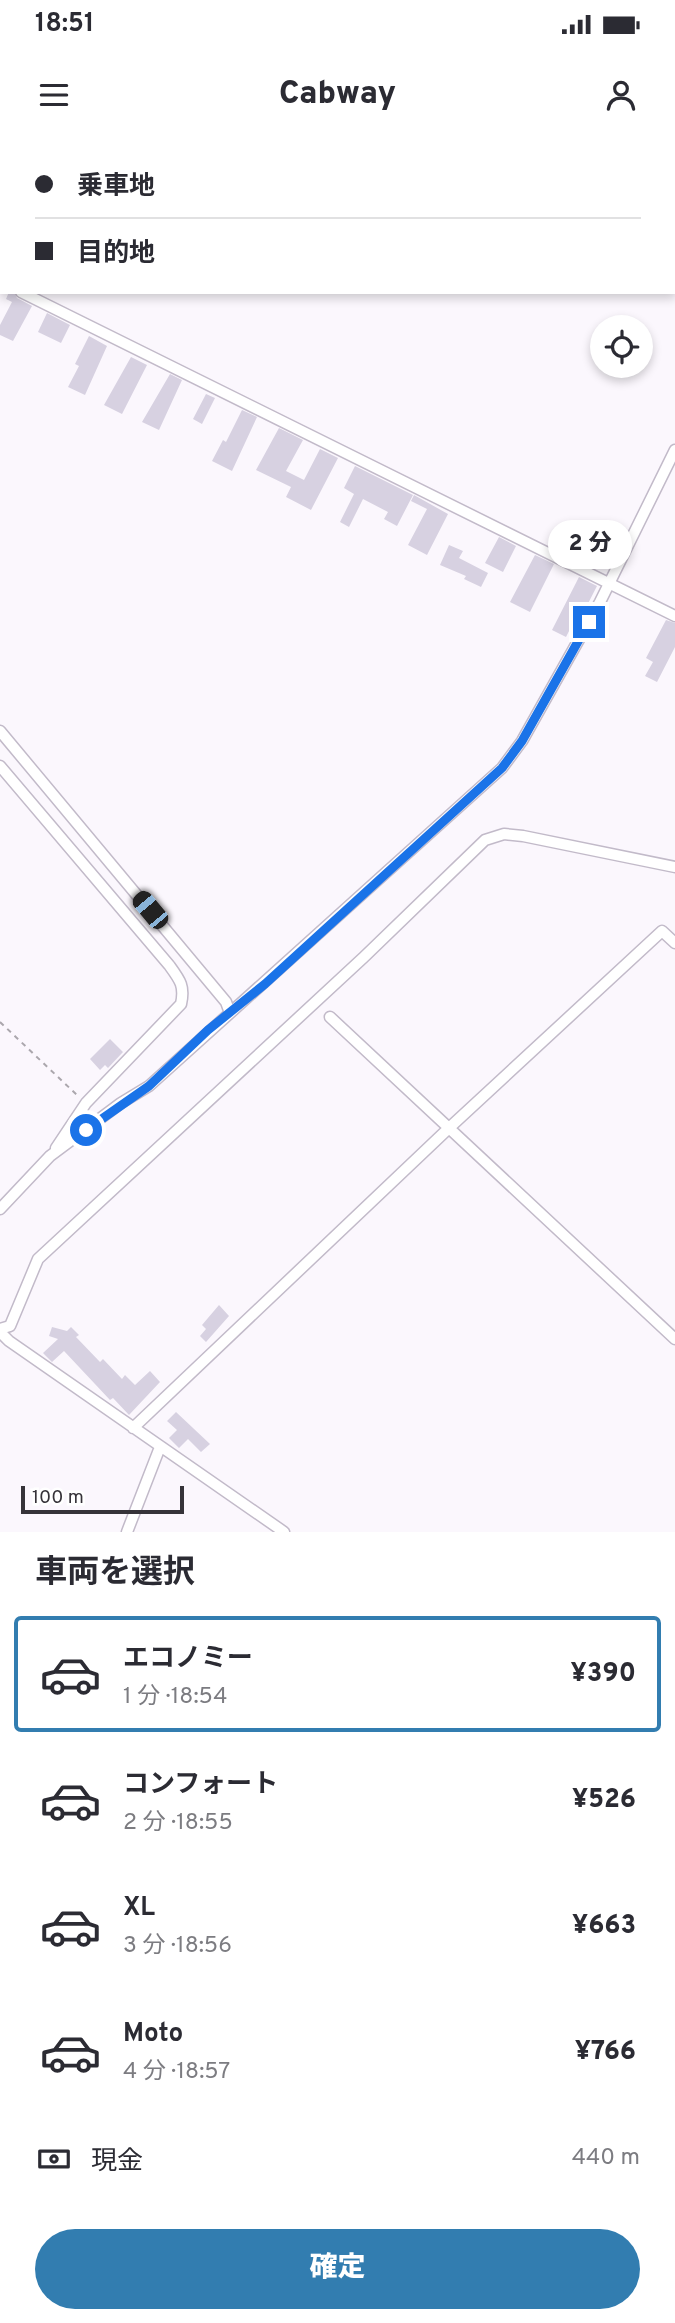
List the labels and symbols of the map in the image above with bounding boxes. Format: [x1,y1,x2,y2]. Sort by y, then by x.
callout: 2 分 [547,520,631,570]
route end [573,606,605,638]
car [129,887,172,933]
route start [70,1114,102,1146]
scale bar [21,1483,184,1515]

